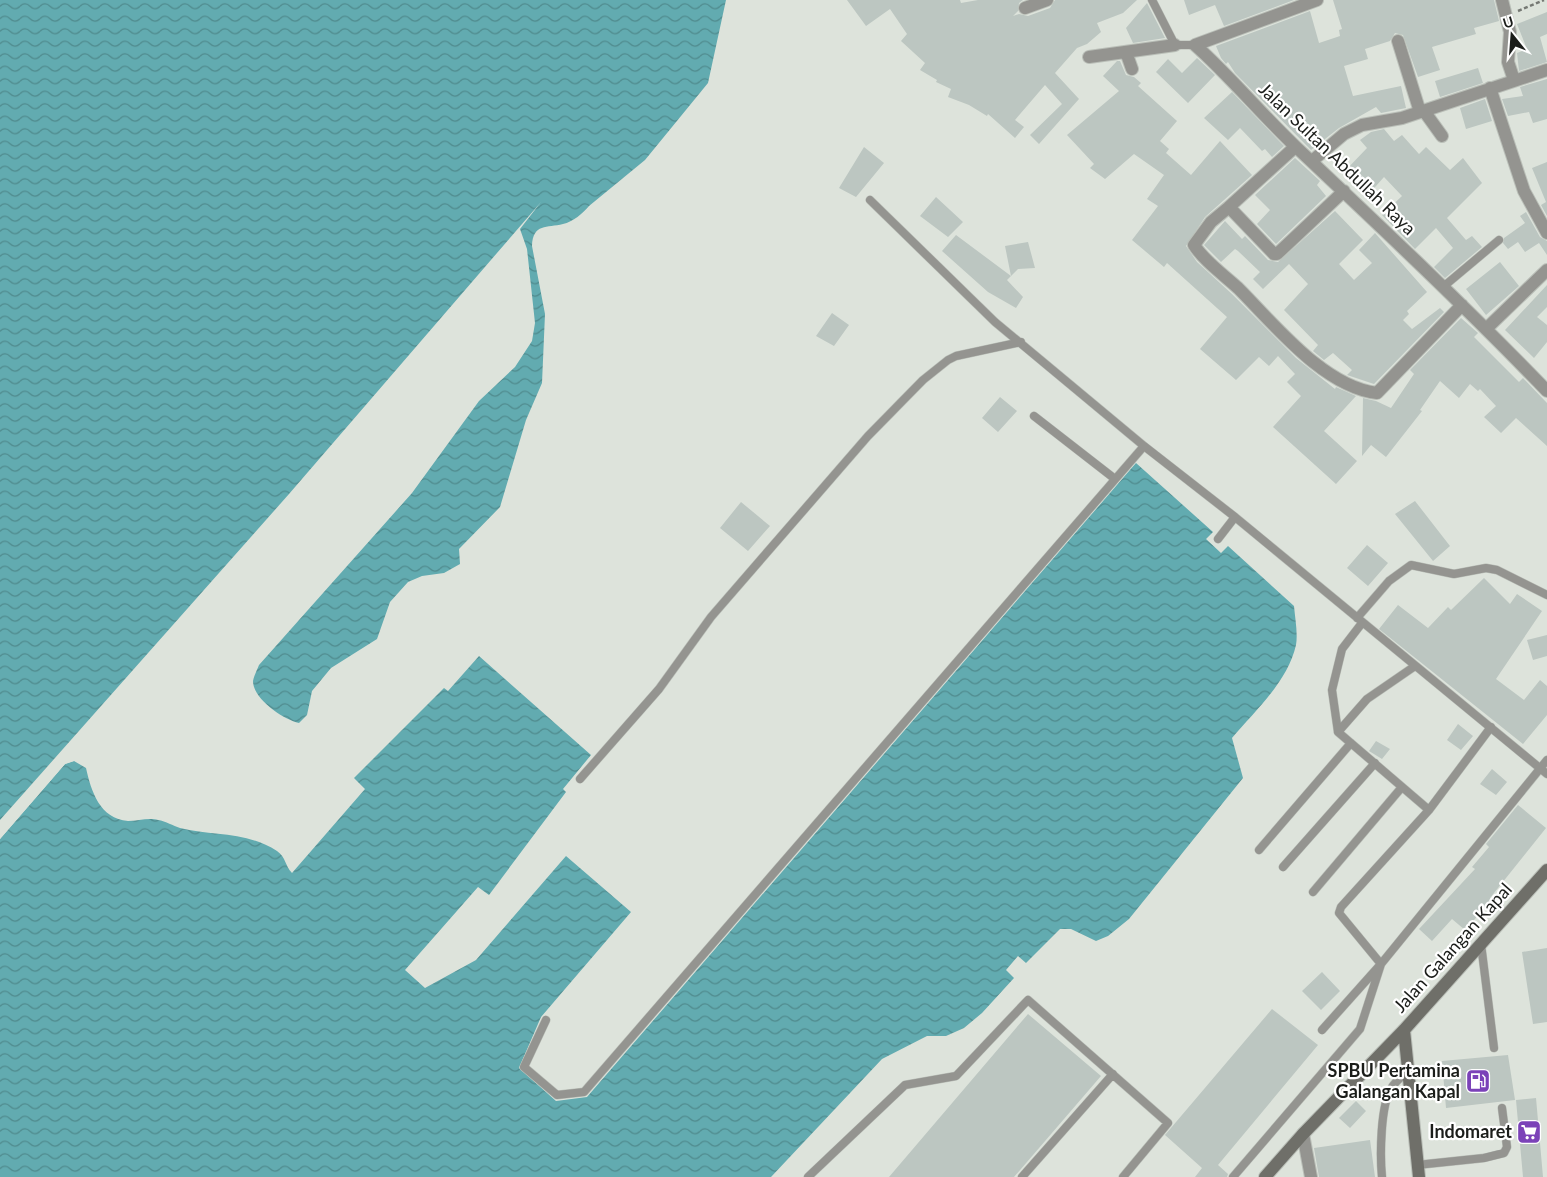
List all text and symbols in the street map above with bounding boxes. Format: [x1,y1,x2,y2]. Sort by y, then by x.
north arrow [1487,10,1537,60]
text: U [1501,12,1516,32]
street label: Jalan Sultan Abdullah Raya [1255,78,1421,239]
street label: Jalan Galangan Kapal [1388,878,1516,1017]
place label: SPBU Pertamina Galangan Kapal [1328,1059,1460,1102]
fuel station icon: SPBU Pertamina Galangan Kapal [1465,1068,1491,1094]
supermarket icon: Indomaret [1516,1119,1542,1145]
place label: Indomaret [1429,1120,1512,1142]

